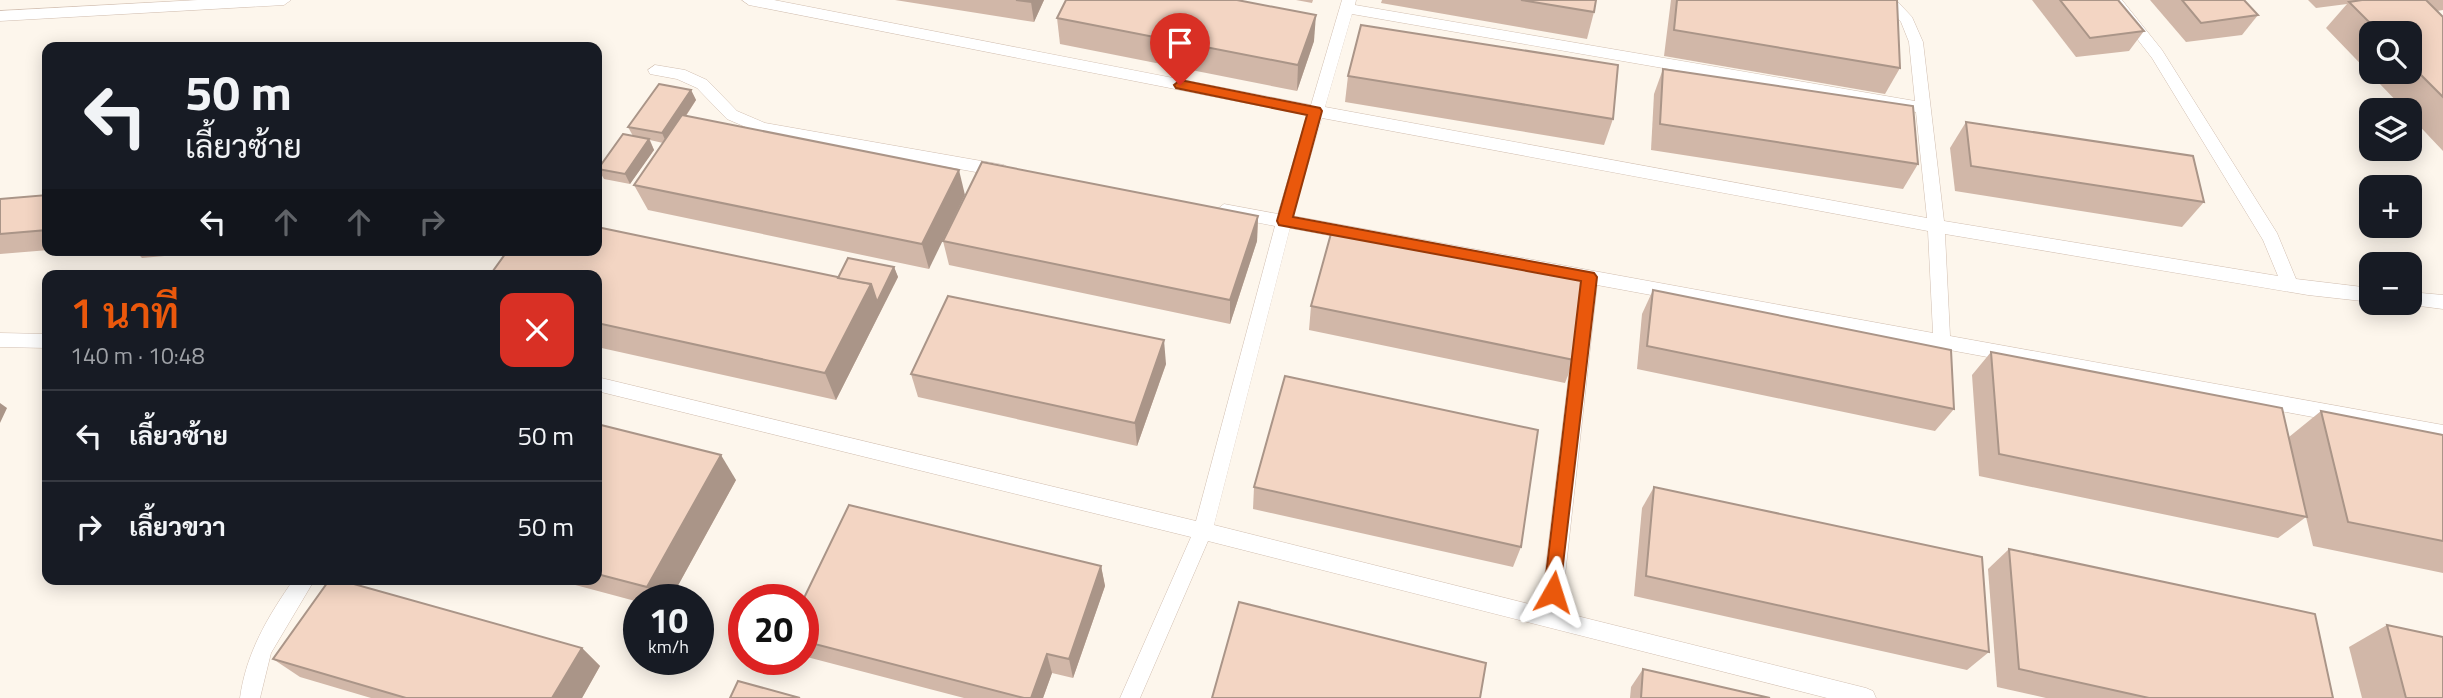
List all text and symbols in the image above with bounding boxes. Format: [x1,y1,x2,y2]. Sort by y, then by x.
pin [1150,13,1210,85]
map controls [2359,21,2422,315]
button: search [2359,21,2422,84]
icon: arrive [1161,24,1199,62]
text: 50 m [185,54,292,129]
icon: left [70,70,161,161]
button: layers [2359,98,2422,161]
text: เลี้ยวซ้าย [185,122,302,170]
button: + [2359,175,2422,238]
icon: left [194,203,232,241]
icon: ahead [267,203,305,241]
icon: ahead [340,203,378,241]
icon: right [413,203,451,241]
button: − [2359,252,2422,315]
text: 1 นาที [70,280,179,344]
button: close [500,293,574,367]
text: 140 m · 10:48 [70,338,205,373]
text: เลี้ยวซ้าย [129,416,228,455]
text: 50 m [517,416,574,455]
icon: left [70,417,108,455]
text: เลี้ยวขวา [129,507,226,546]
text: 50 m [517,507,574,546]
icon: right [70,508,108,546]
position arrow [1516,555,1590,629]
speed limit sign: 20 [728,584,819,675]
text: 10 [649,593,688,647]
text: km/h [648,633,689,660]

